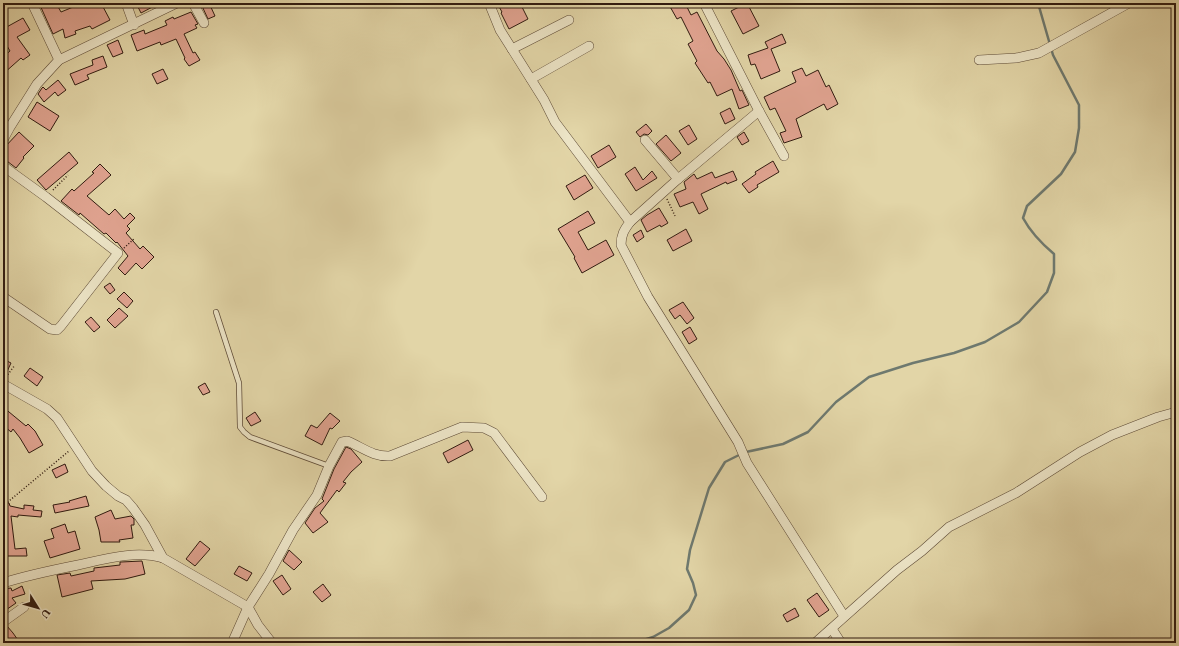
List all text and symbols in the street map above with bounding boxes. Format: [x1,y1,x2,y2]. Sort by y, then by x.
north arrow [18,588,58,628]
text: U [37,607,54,622]

